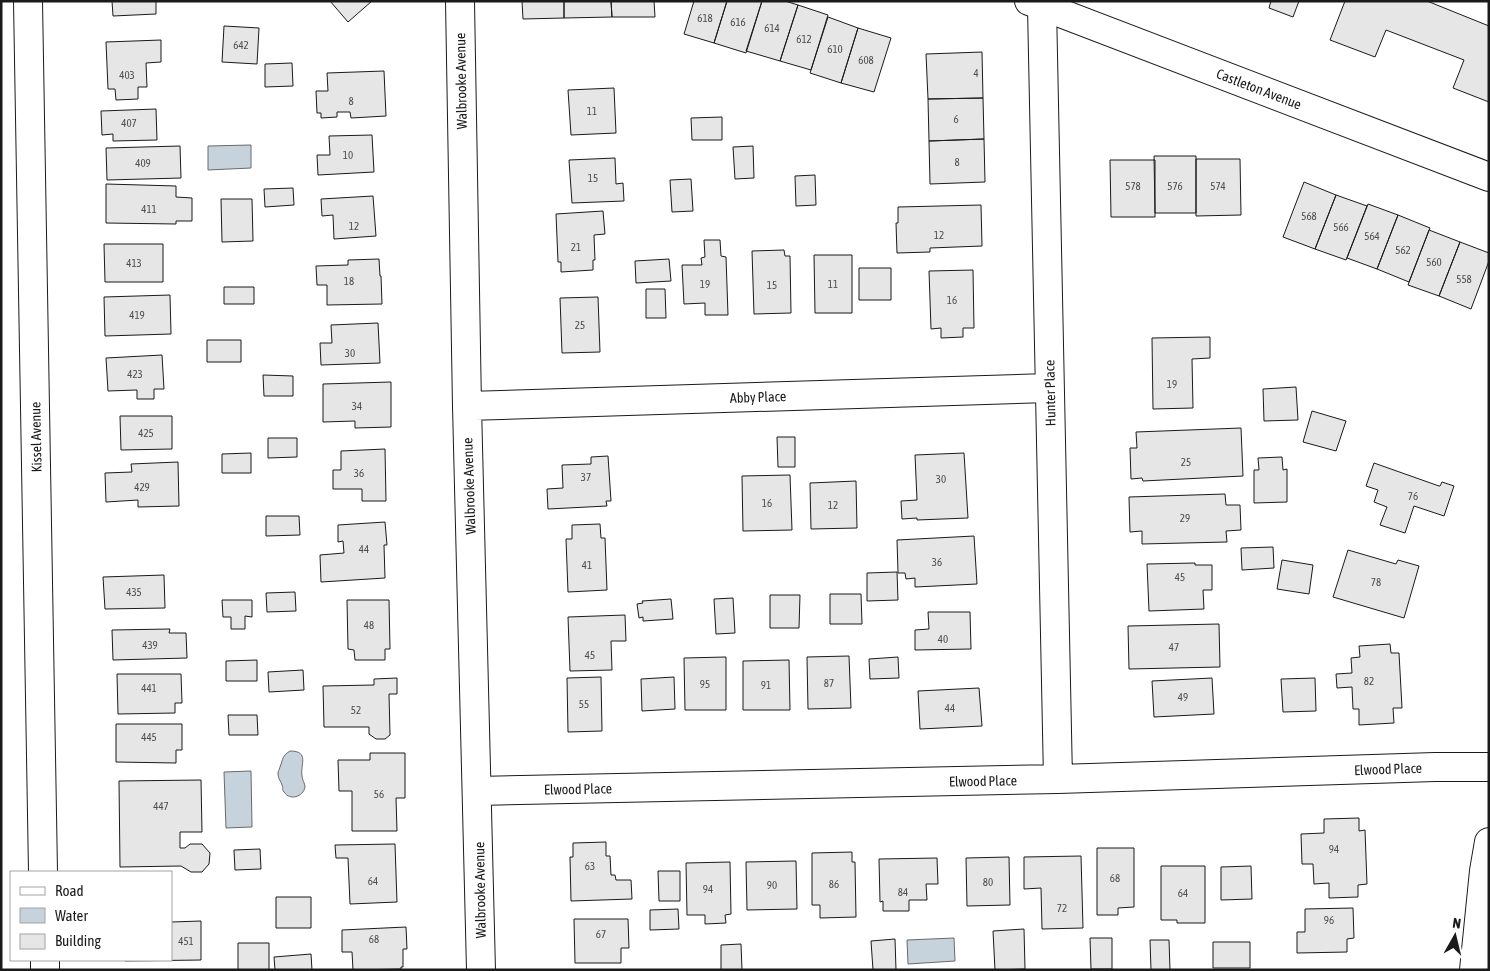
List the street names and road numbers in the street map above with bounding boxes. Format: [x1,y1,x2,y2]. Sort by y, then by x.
street label: Walbrooke Avenue [452,32,470,130]
street label: Castleton Avenue [1214,65,1304,113]
street label: Hunter Place [1041,360,1059,426]
street label: Abby Place [730,388,786,406]
street label: Kissel Avenue [27,402,45,472]
street label: Walbrooke Avenue [459,437,479,535]
street label: Elwood Place [1354,760,1422,778]
street label: Elwood Place [949,772,1017,790]
street label: Elwood Place [544,780,612,798]
street label: Walbrooke Avenue [471,841,489,939]

